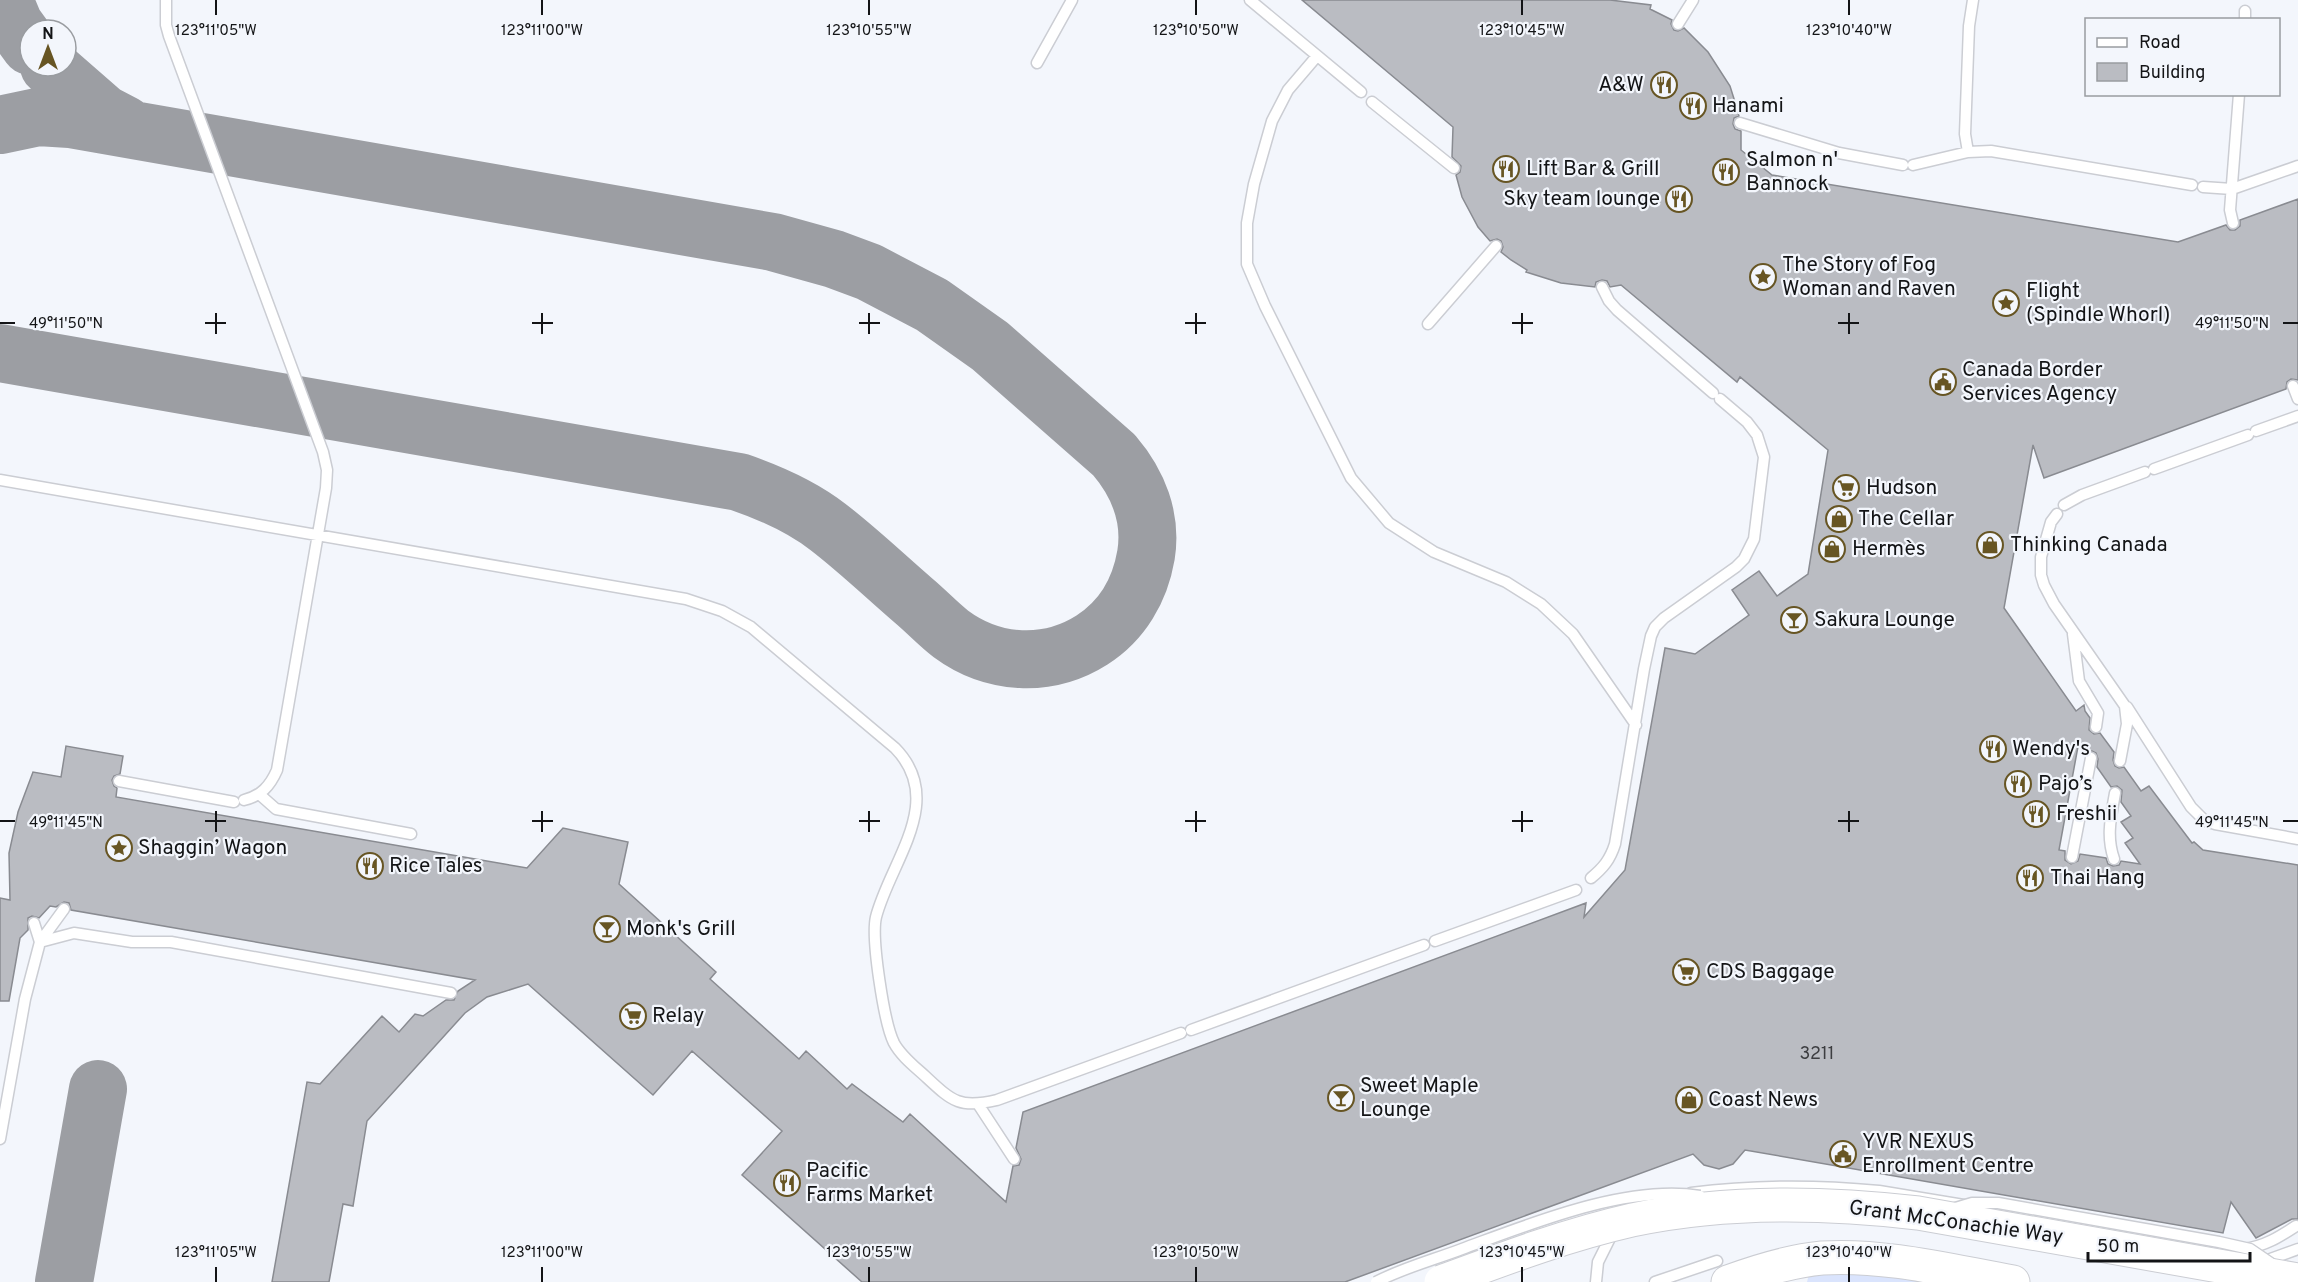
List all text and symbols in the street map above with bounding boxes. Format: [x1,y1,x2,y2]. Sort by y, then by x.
north arrow [18,18,78,78]
legend [2085,18,2280,96]
text: 123°11'05"W [175,22,257,41]
text: 123°11'00"W [501,22,583,41]
text: 123°10'55"W [826,22,912,41]
text: 123°10'50"W [1153,22,1239,41]
text: 123°10'45"W [1479,22,1565,41]
text: 123°10'40"W [1806,22,1892,41]
text: N [42,25,54,45]
text: Road [2139,32,2181,55]
text: Building [2139,62,2205,85]
restaurant icon: A&W [1649,70,1679,100]
place label: A&W [1598,72,1644,99]
restaurant icon: Hanami [1678,91,1708,121]
place label: Hanami [1712,93,1784,120]
place label: Salmon n' Bannock [1746,147,1838,198]
restaurant icon: Lift Bar & Grill [1491,154,1521,184]
place label: Lift Bar & Grill [1526,156,1660,183]
restaurant icon: Salmon n' Bannock [1711,157,1741,187]
restaurant icon: Sky team lounge [1664,184,1694,214]
place label: Sky team lounge [1503,186,1660,213]
place label: The Story of Fog Woman and Raven [1782,252,1956,303]
place icon: The Story of Fog Woman and Raven [1748,262,1778,292]
place label: Flight (Spindle Whorl) [2026,278,2170,329]
place icon: Flight (Spindle Whorl) [1991,288,2021,318]
text: 49°11'50"N [29,315,103,334]
text: 49°11'50"N [2195,315,2269,334]
place label: Canada Border Services Agency [1962,357,2117,408]
public building icon: Canada Border Services Agency [1928,367,1958,397]
supermarket icon: Hudson [1831,473,1861,503]
place label: Hudson [1866,475,1937,502]
shop icon: The Cellar [1824,504,1854,534]
place label: The Cellar [1858,506,1954,533]
shop icon: Thinking Canada [1975,530,2005,560]
place label: Thinking Canada [2010,532,2168,559]
shop icon: Hermès [1817,534,1847,564]
place label: Hermès [1852,536,1926,563]
bar icon: Sakura Lounge [1779,605,1809,635]
place label: Sakura Lounge [1814,607,1955,634]
restaurant icon: Wendy's [1978,734,2008,764]
place label: Wendy's [2012,736,2090,763]
restaurant icon: Pajo’s [2003,769,2033,799]
place label: Pajo’s [2038,771,2093,798]
restaurant icon: Freshii [2021,799,2051,829]
place label: Freshii [2056,801,2117,828]
text: 49°11'45"N [29,814,103,833]
text: 49°11'45"N [2195,814,2269,833]
place icon: Shaggin’ Wagon [104,833,134,863]
place label: Shaggin’ Wagon [138,835,287,862]
restaurant icon: Rice Tales [355,851,385,881]
place label: Rice Tales [389,853,483,880]
restaurant icon: Thai Hang [2015,863,2045,893]
place label: Thai Hang [2050,865,2145,892]
bar icon: Monk's Grill [592,914,622,944]
place label: Monk's Grill [626,916,736,943]
supermarket icon: CDS Baggage [1671,957,1701,987]
place label: CDS Baggage [1706,959,1835,986]
supermarket icon: Relay [618,1001,648,1031]
place label: Relay [652,1003,704,1030]
house number: 3211 [1800,1043,1834,1066]
place label: Sweet Maple Lounge [1360,1073,1479,1124]
bar icon: Sweet Maple Lounge [1326,1083,1356,1113]
shop icon: Coast News [1674,1085,1704,1115]
place label: Coast News [1708,1087,1818,1114]
place label: YVR NEXUS Enrollment Centre [1862,1129,2034,1180]
public building icon: YVR NEXUS Enrollment Centre [1828,1139,1858,1169]
place label: Pacific Farms Market [806,1158,933,1209]
restaurant icon: Pacific Farms Market [772,1168,802,1198]
street label: Grant McConachie Way [1847,1195,2065,1251]
scale bar [2088,1225,2250,1263]
text: 50 m [2097,1236,2139,1259]
text: 123°11'05"W [175,1244,257,1263]
text: 123°11'00"W [501,1244,583,1263]
text: 123°10'55"W [826,1244,912,1263]
text: 123°10'50"W [1153,1244,1239,1263]
text: 123°10'45"W [1479,1244,1565,1263]
text: 123°10'40"W [1806,1244,1892,1263]

